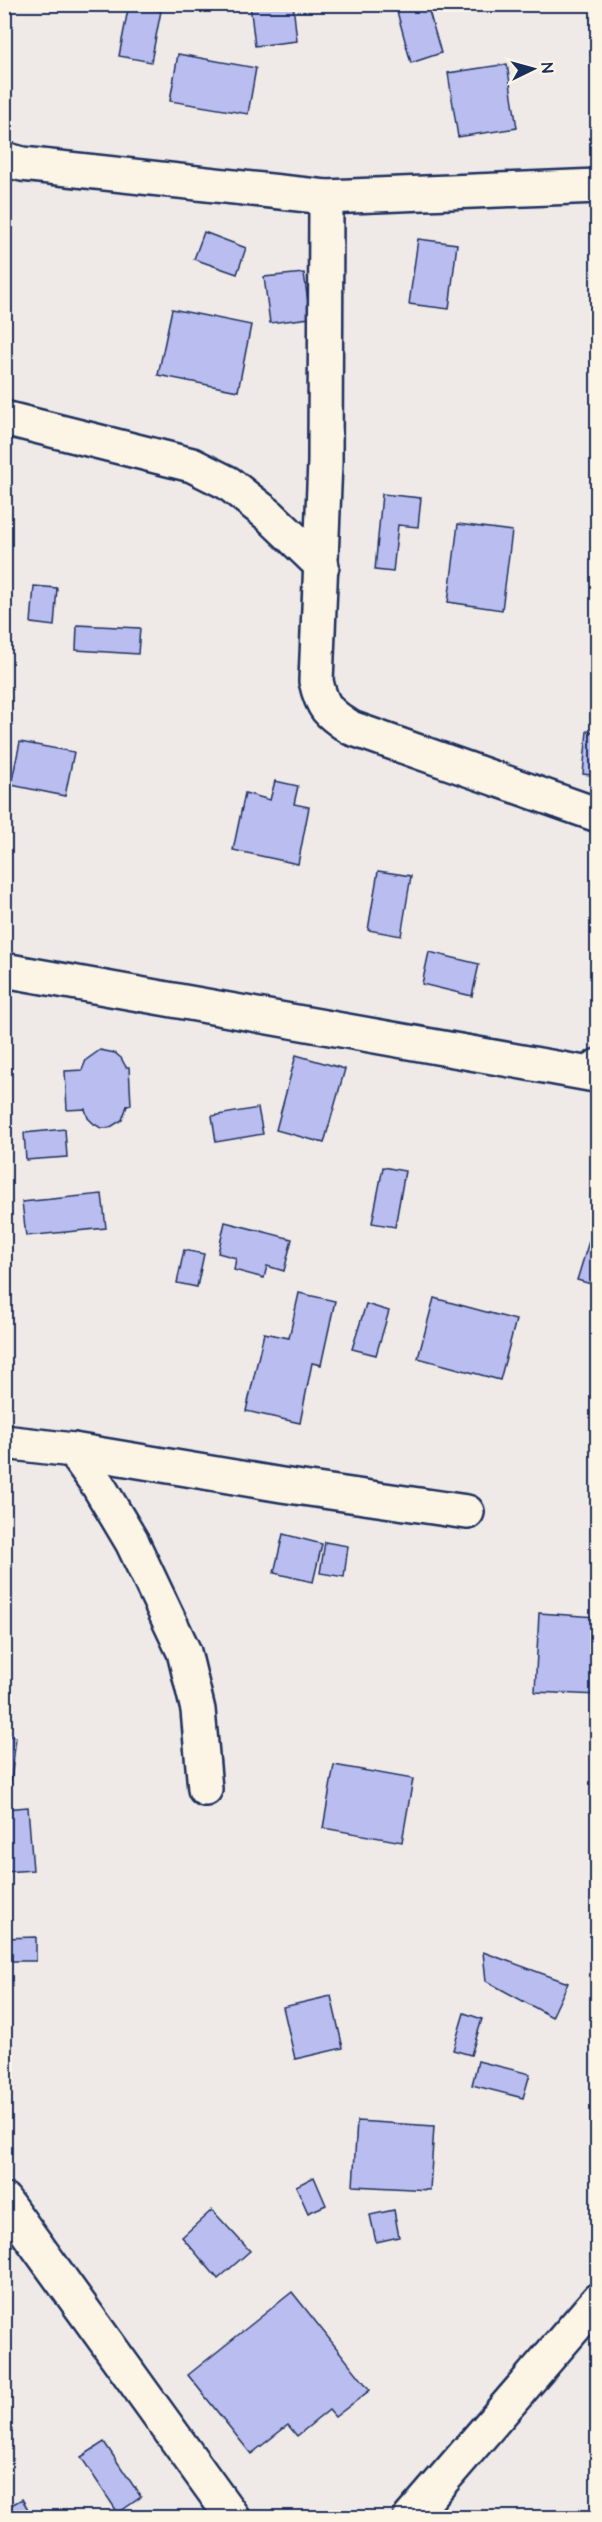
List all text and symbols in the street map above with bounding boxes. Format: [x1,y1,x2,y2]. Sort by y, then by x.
north arrow [503,39,563,99]
text: N [536,62,558,74]

